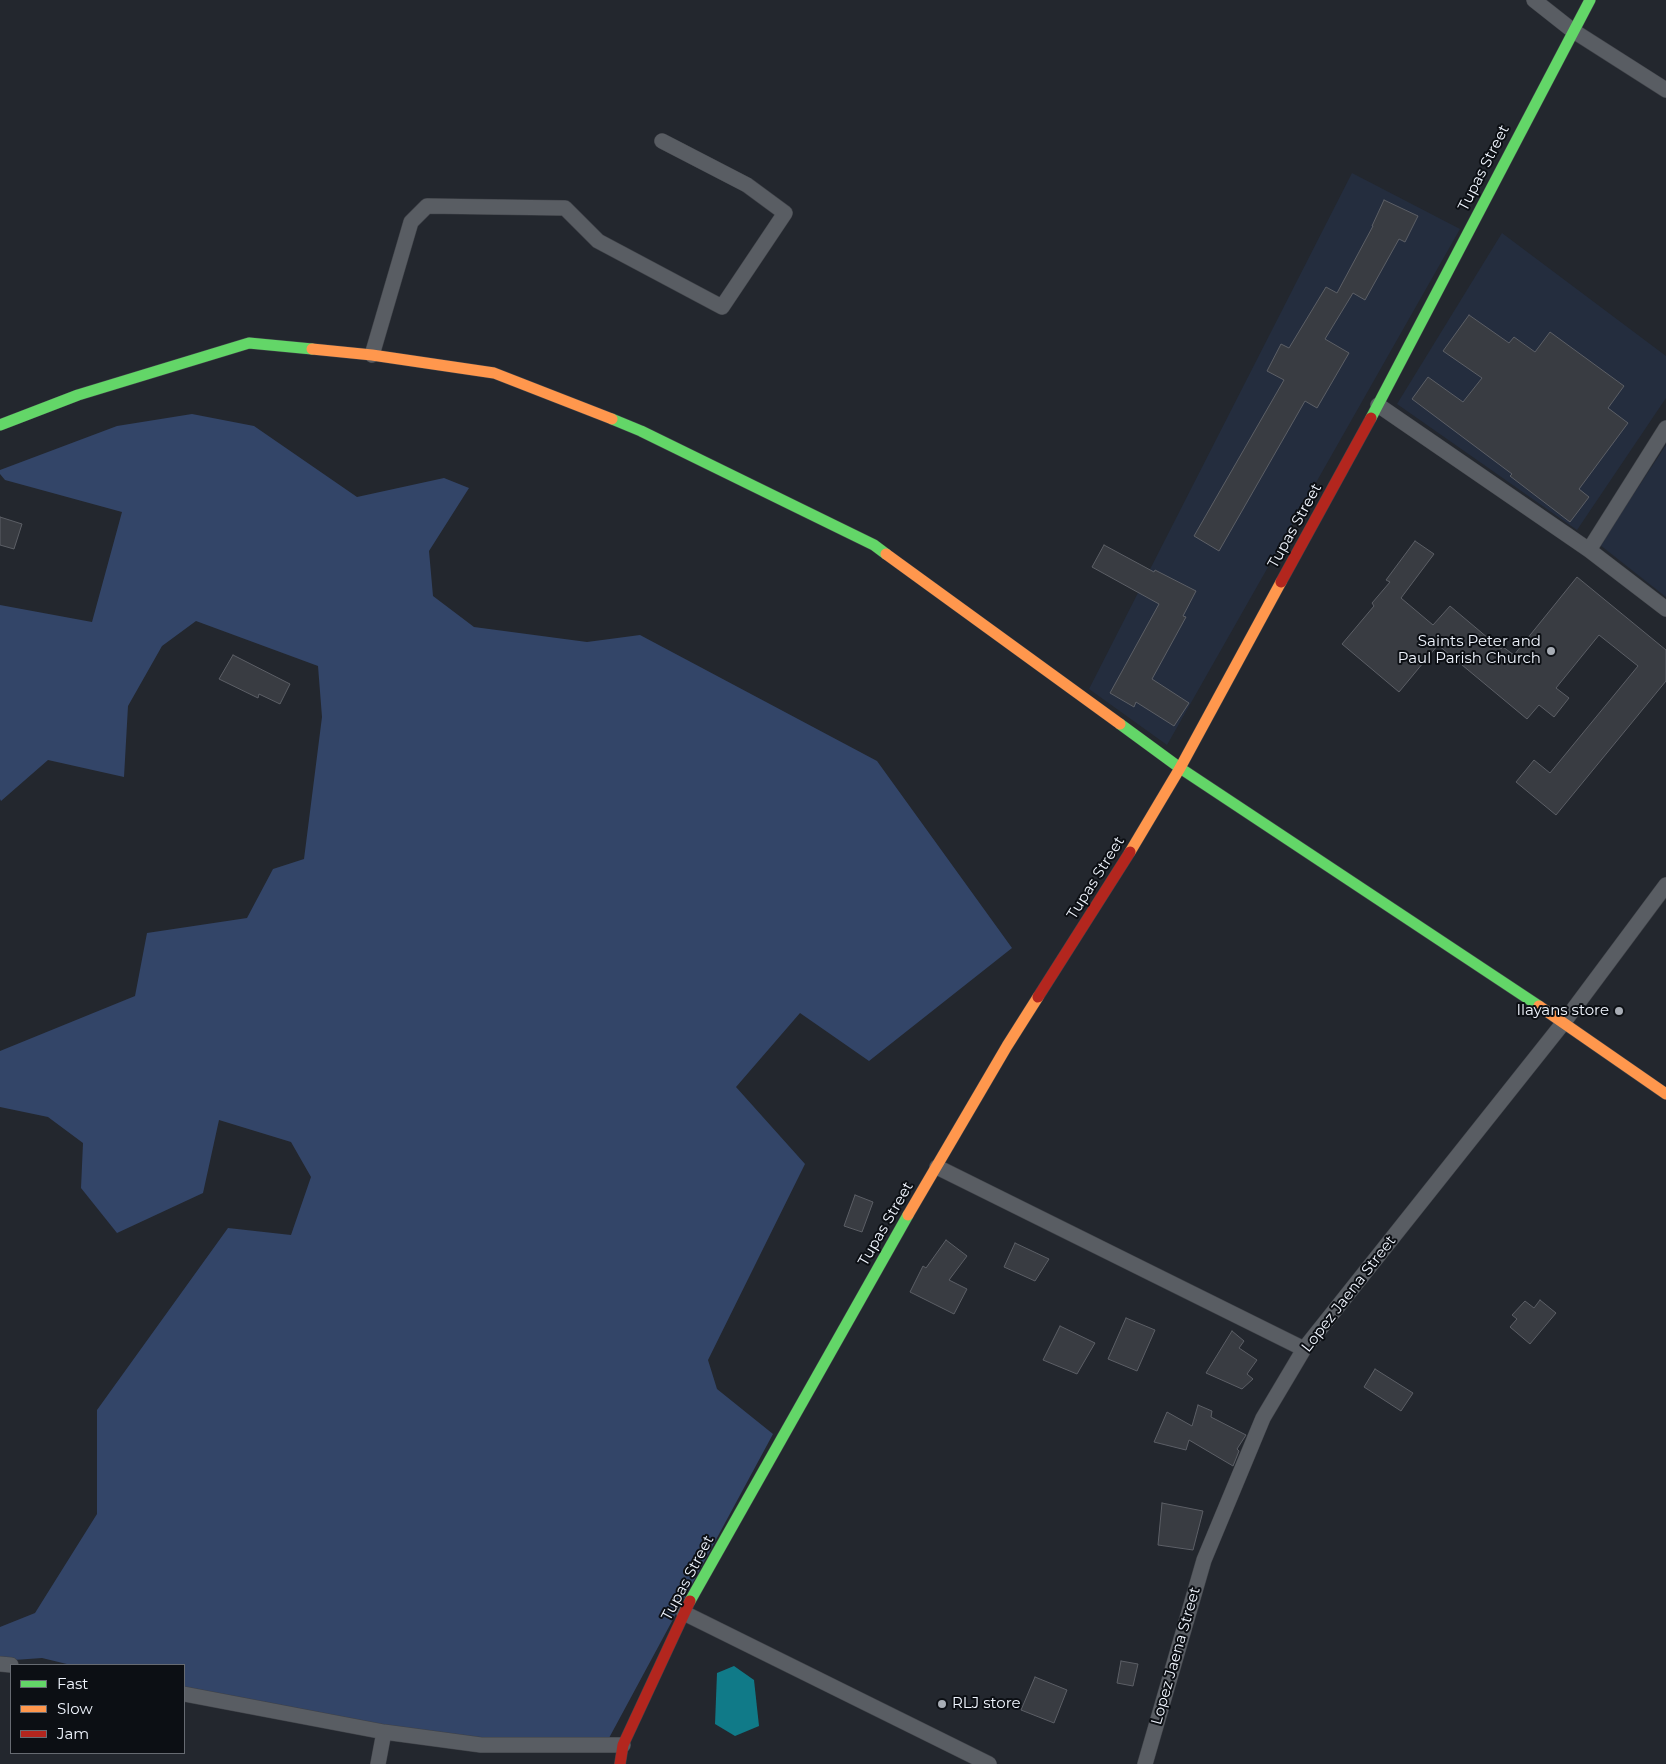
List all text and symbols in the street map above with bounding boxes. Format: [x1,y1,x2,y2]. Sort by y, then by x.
street label: Tupas Street [1455,122,1513,214]
street label: Tupas Street [1264,481,1326,571]
place label: Saints Peter and Paul Parish Church [1398,633,1541,668]
marker: Saints Peter and Paul Parish Church [1545,645,1557,657]
street label: Tupas Street [1063,833,1129,923]
place label: Ilayans store [1516,1002,1609,1020]
marker: Ilayans store [1613,1005,1625,1017]
street label: Tupas Street [855,1179,917,1269]
street label: Lopez Jaena Street [1298,1232,1400,1356]
street label: Tupas Street [658,1532,718,1624]
street label: Lopez Jaena Street [1148,1585,1204,1727]
legend [10,1664,185,1754]
text: Fast [57,1674,88,1693]
place label: RLJ store [952,1695,1021,1713]
marker: RLJ store [936,1698,948,1710]
text: Slow [57,1699,93,1718]
text: Jam [57,1724,89,1743]

